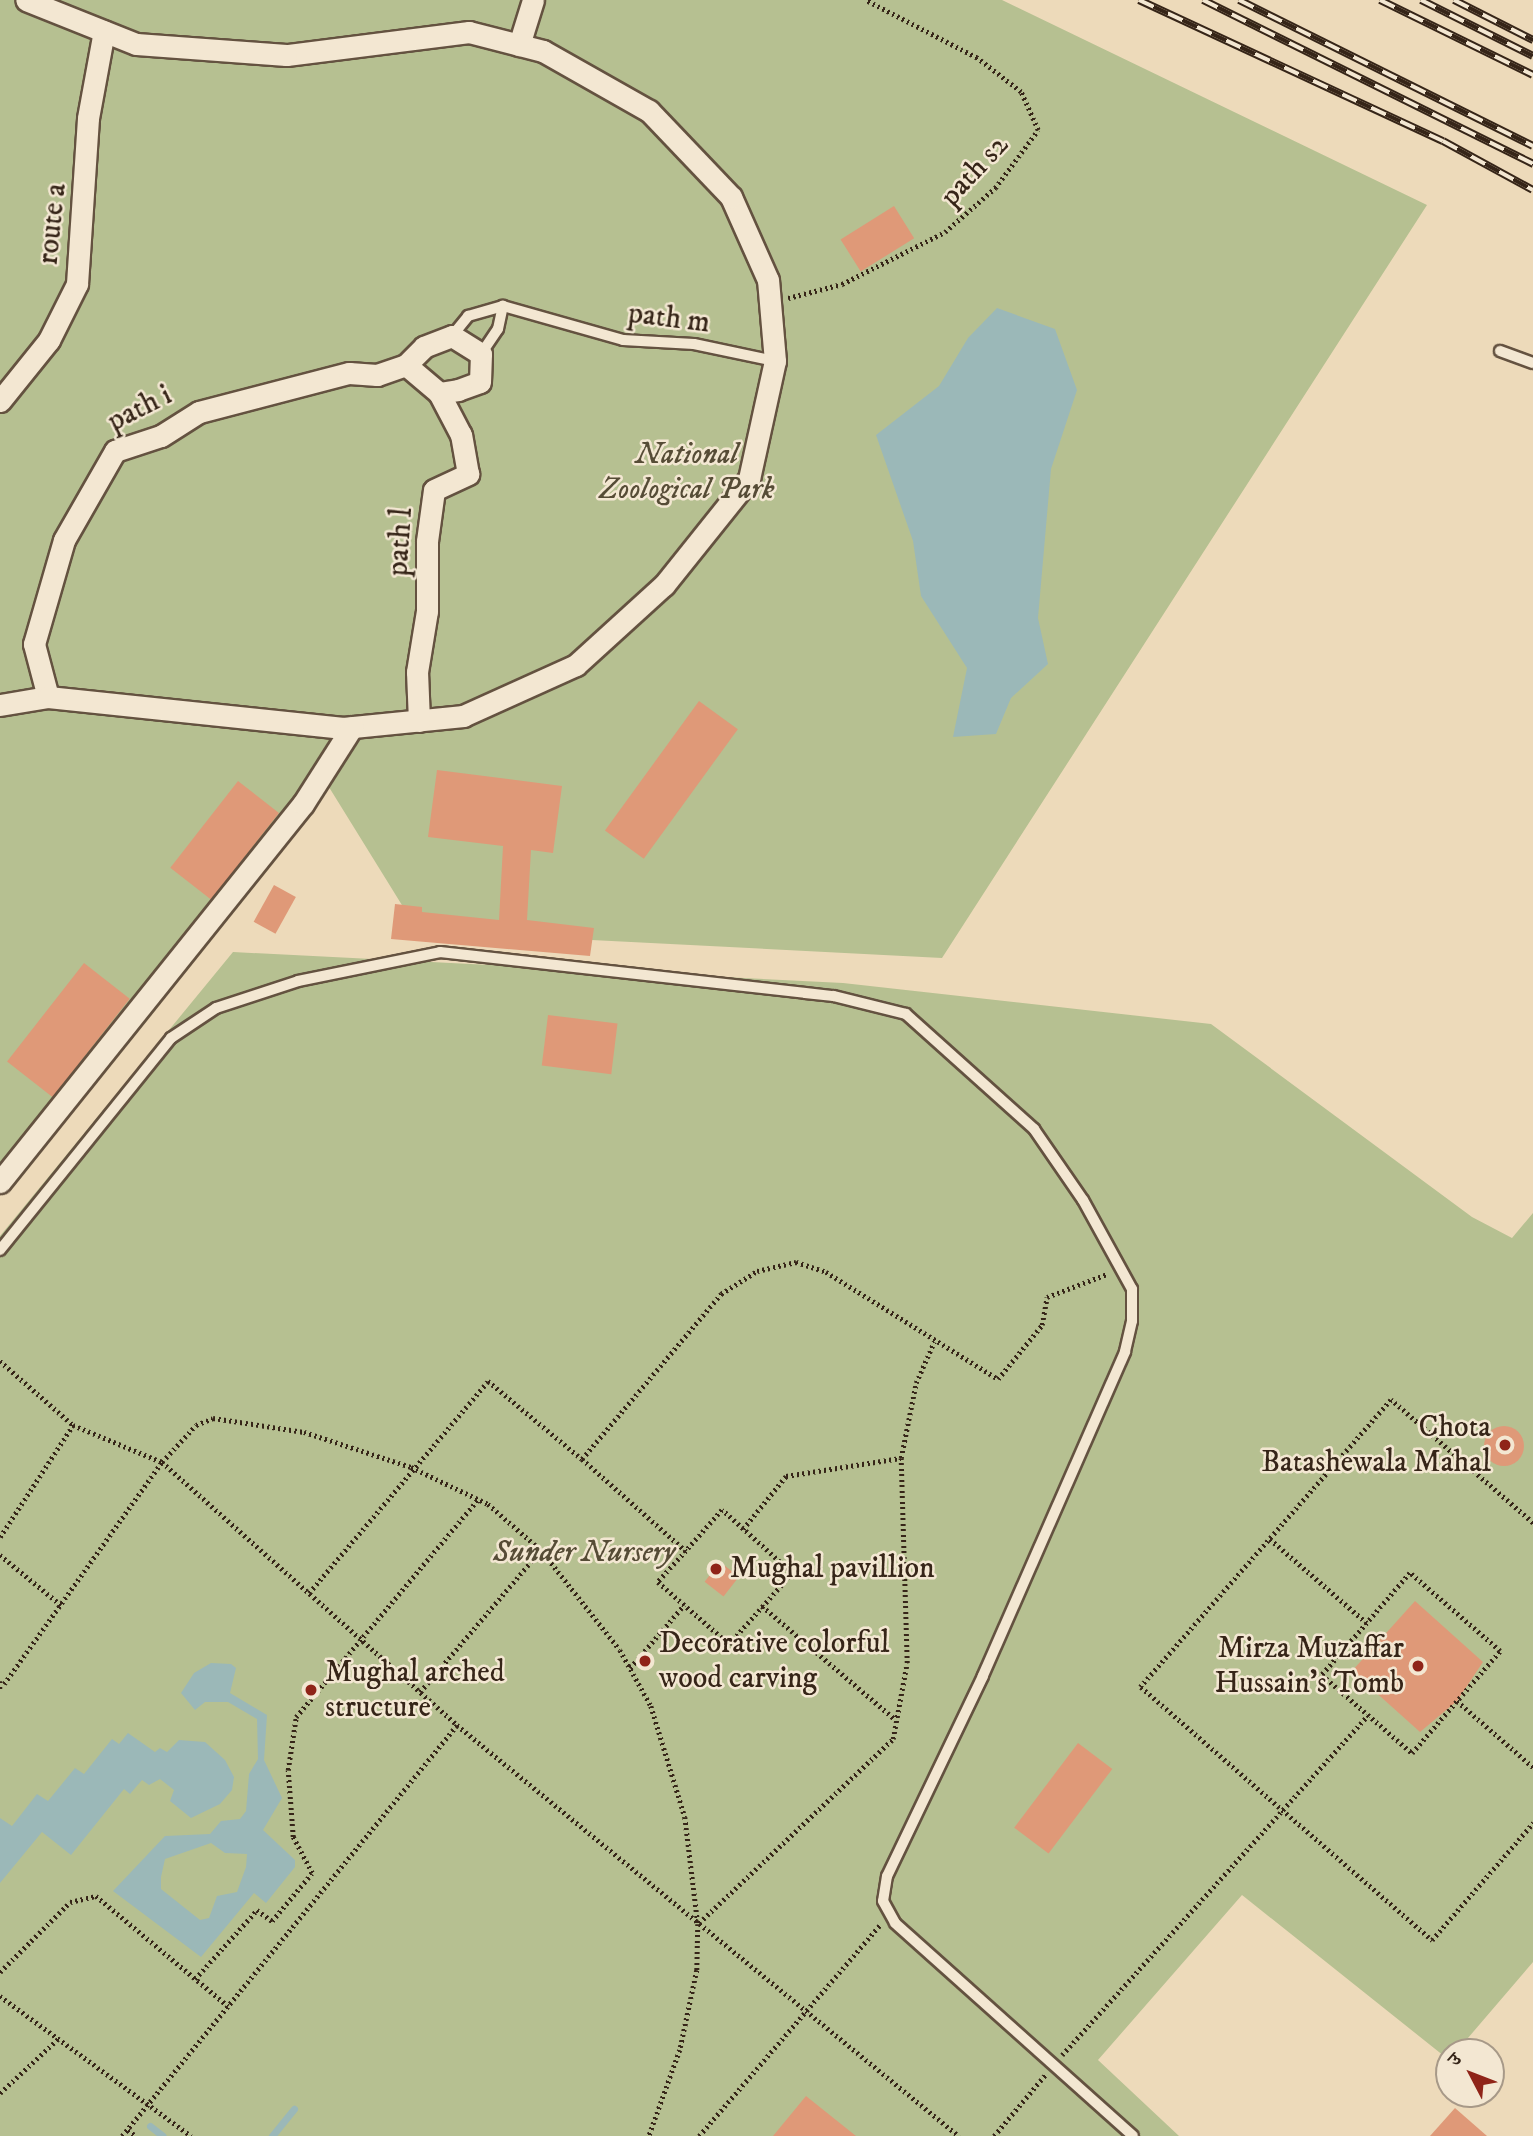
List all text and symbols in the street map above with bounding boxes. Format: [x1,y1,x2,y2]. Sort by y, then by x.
street label: path s2 [933,128,1017,214]
street label: route a [31,182,75,266]
street label: path m [626,296,712,342]
street label: path i [102,378,178,440]
park label: National Zoological Park [600,437,774,508]
street label: path l [381,507,421,577]
place label: Chota Batashewala Mahal [1261,1410,1491,1480]
marker: Chota Batashewala Mahal [1497,1437,1513,1453]
park label: Sunder Nursery [493,1535,675,1571]
place label: Mughal pavillion [730,1551,935,1587]
marker: Mughal pavillion [708,1561,724,1577]
place label: Decorative colorful wood carving [659,1626,889,1696]
place label: Mirza Muzaffar Hussain’s Tomb [1215,1631,1404,1702]
marker: Decorative colorful wood carving [637,1653,653,1669]
place label: Mughal arched structure [325,1655,505,1726]
marker: Mirza Muzaffar Hussain’s Tomb [1410,1658,1426,1674]
marker: Mughal arched structure [303,1682,319,1698]
north arrow [1435,2038,1505,2108]
text: उ [1444,2049,1467,2071]

